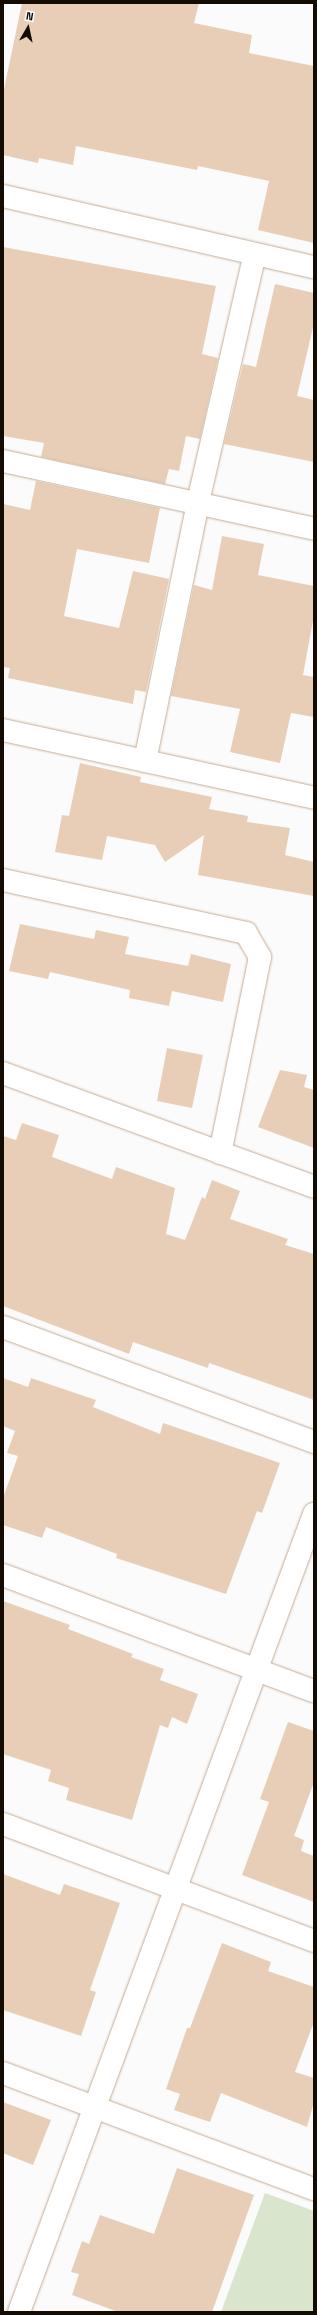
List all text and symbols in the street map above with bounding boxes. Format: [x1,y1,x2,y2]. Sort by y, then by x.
north arrow [8,8,48,48]
text: N [25,9,35,24]

